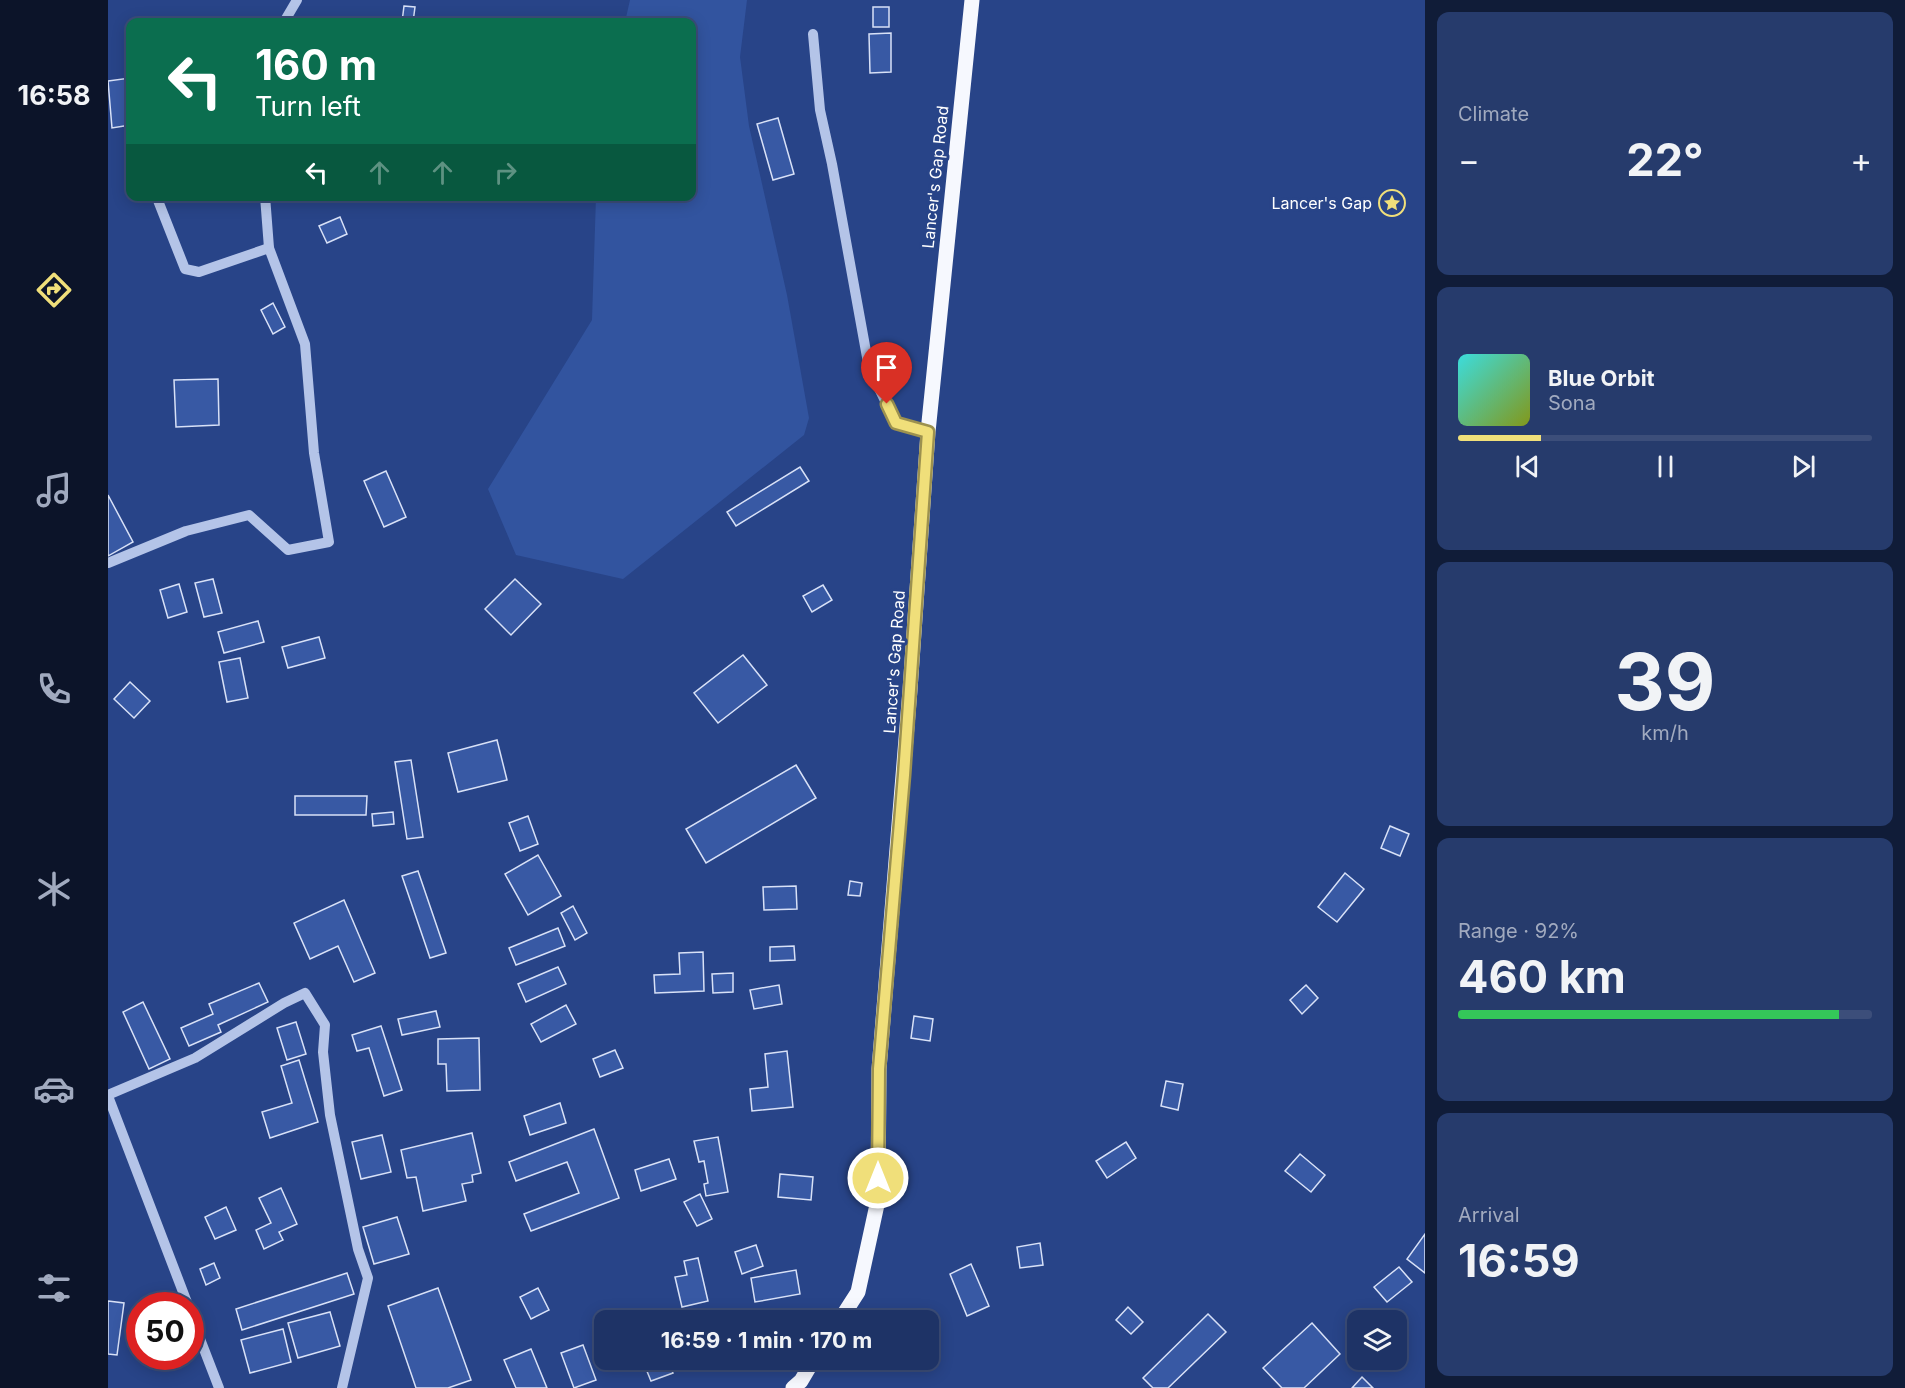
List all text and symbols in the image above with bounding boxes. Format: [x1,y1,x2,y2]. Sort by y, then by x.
text: 160 m [255,39,377,90]
icon: left [156,42,234,120]
text: 16:58 [17,79,91,112]
text: Turn left [255,90,361,123]
text: Climate [1458,102,1529,126]
street label: Lancer's Gap Road [918,105,952,249]
text: 22° [1626,132,1704,187]
text: − [1458,140,1480,180]
text: + [1850,140,1872,180]
icon: left [300,156,333,189]
icon: ahead [363,156,396,189]
icon: ahead [426,156,459,189]
icon: right [489,156,522,189]
place icon: Lancer's Gap [1377,188,1407,218]
place label: Lancer's Gap [1272,193,1372,213]
icon: directions [33,269,75,311]
pin [861,342,912,404]
icon: arrive [870,351,903,384]
text: Blue Orbit [1548,365,1655,391]
text: Sona [1548,391,1596,415]
icon: previous [1511,450,1544,483]
icon: pause [1649,450,1682,483]
icon: next [1787,450,1820,483]
icon: music [33,469,75,511]
street label: Lancer's Gap Road [879,590,909,734]
text: 39 [1614,634,1716,729]
icon: phone [33,668,75,710]
text: km/h [1641,721,1689,745]
icon: climate [33,868,75,910]
text: Range · 92% [1458,919,1579,943]
text: 460 km [1458,949,1626,1004]
icon: car [33,1068,75,1110]
position arrow [846,1146,910,1210]
text: Arrival [1458,1203,1520,1227]
text: 16:59 [1458,1233,1580,1288]
icon: filters [33,1267,75,1309]
speed limit sign: 50 [126,1292,204,1370]
map controls [1347,1310,1407,1370]
button: layers [1347,1310,1407,1370]
text: 16:59 · 1 min · 170 m [661,1327,872,1353]

